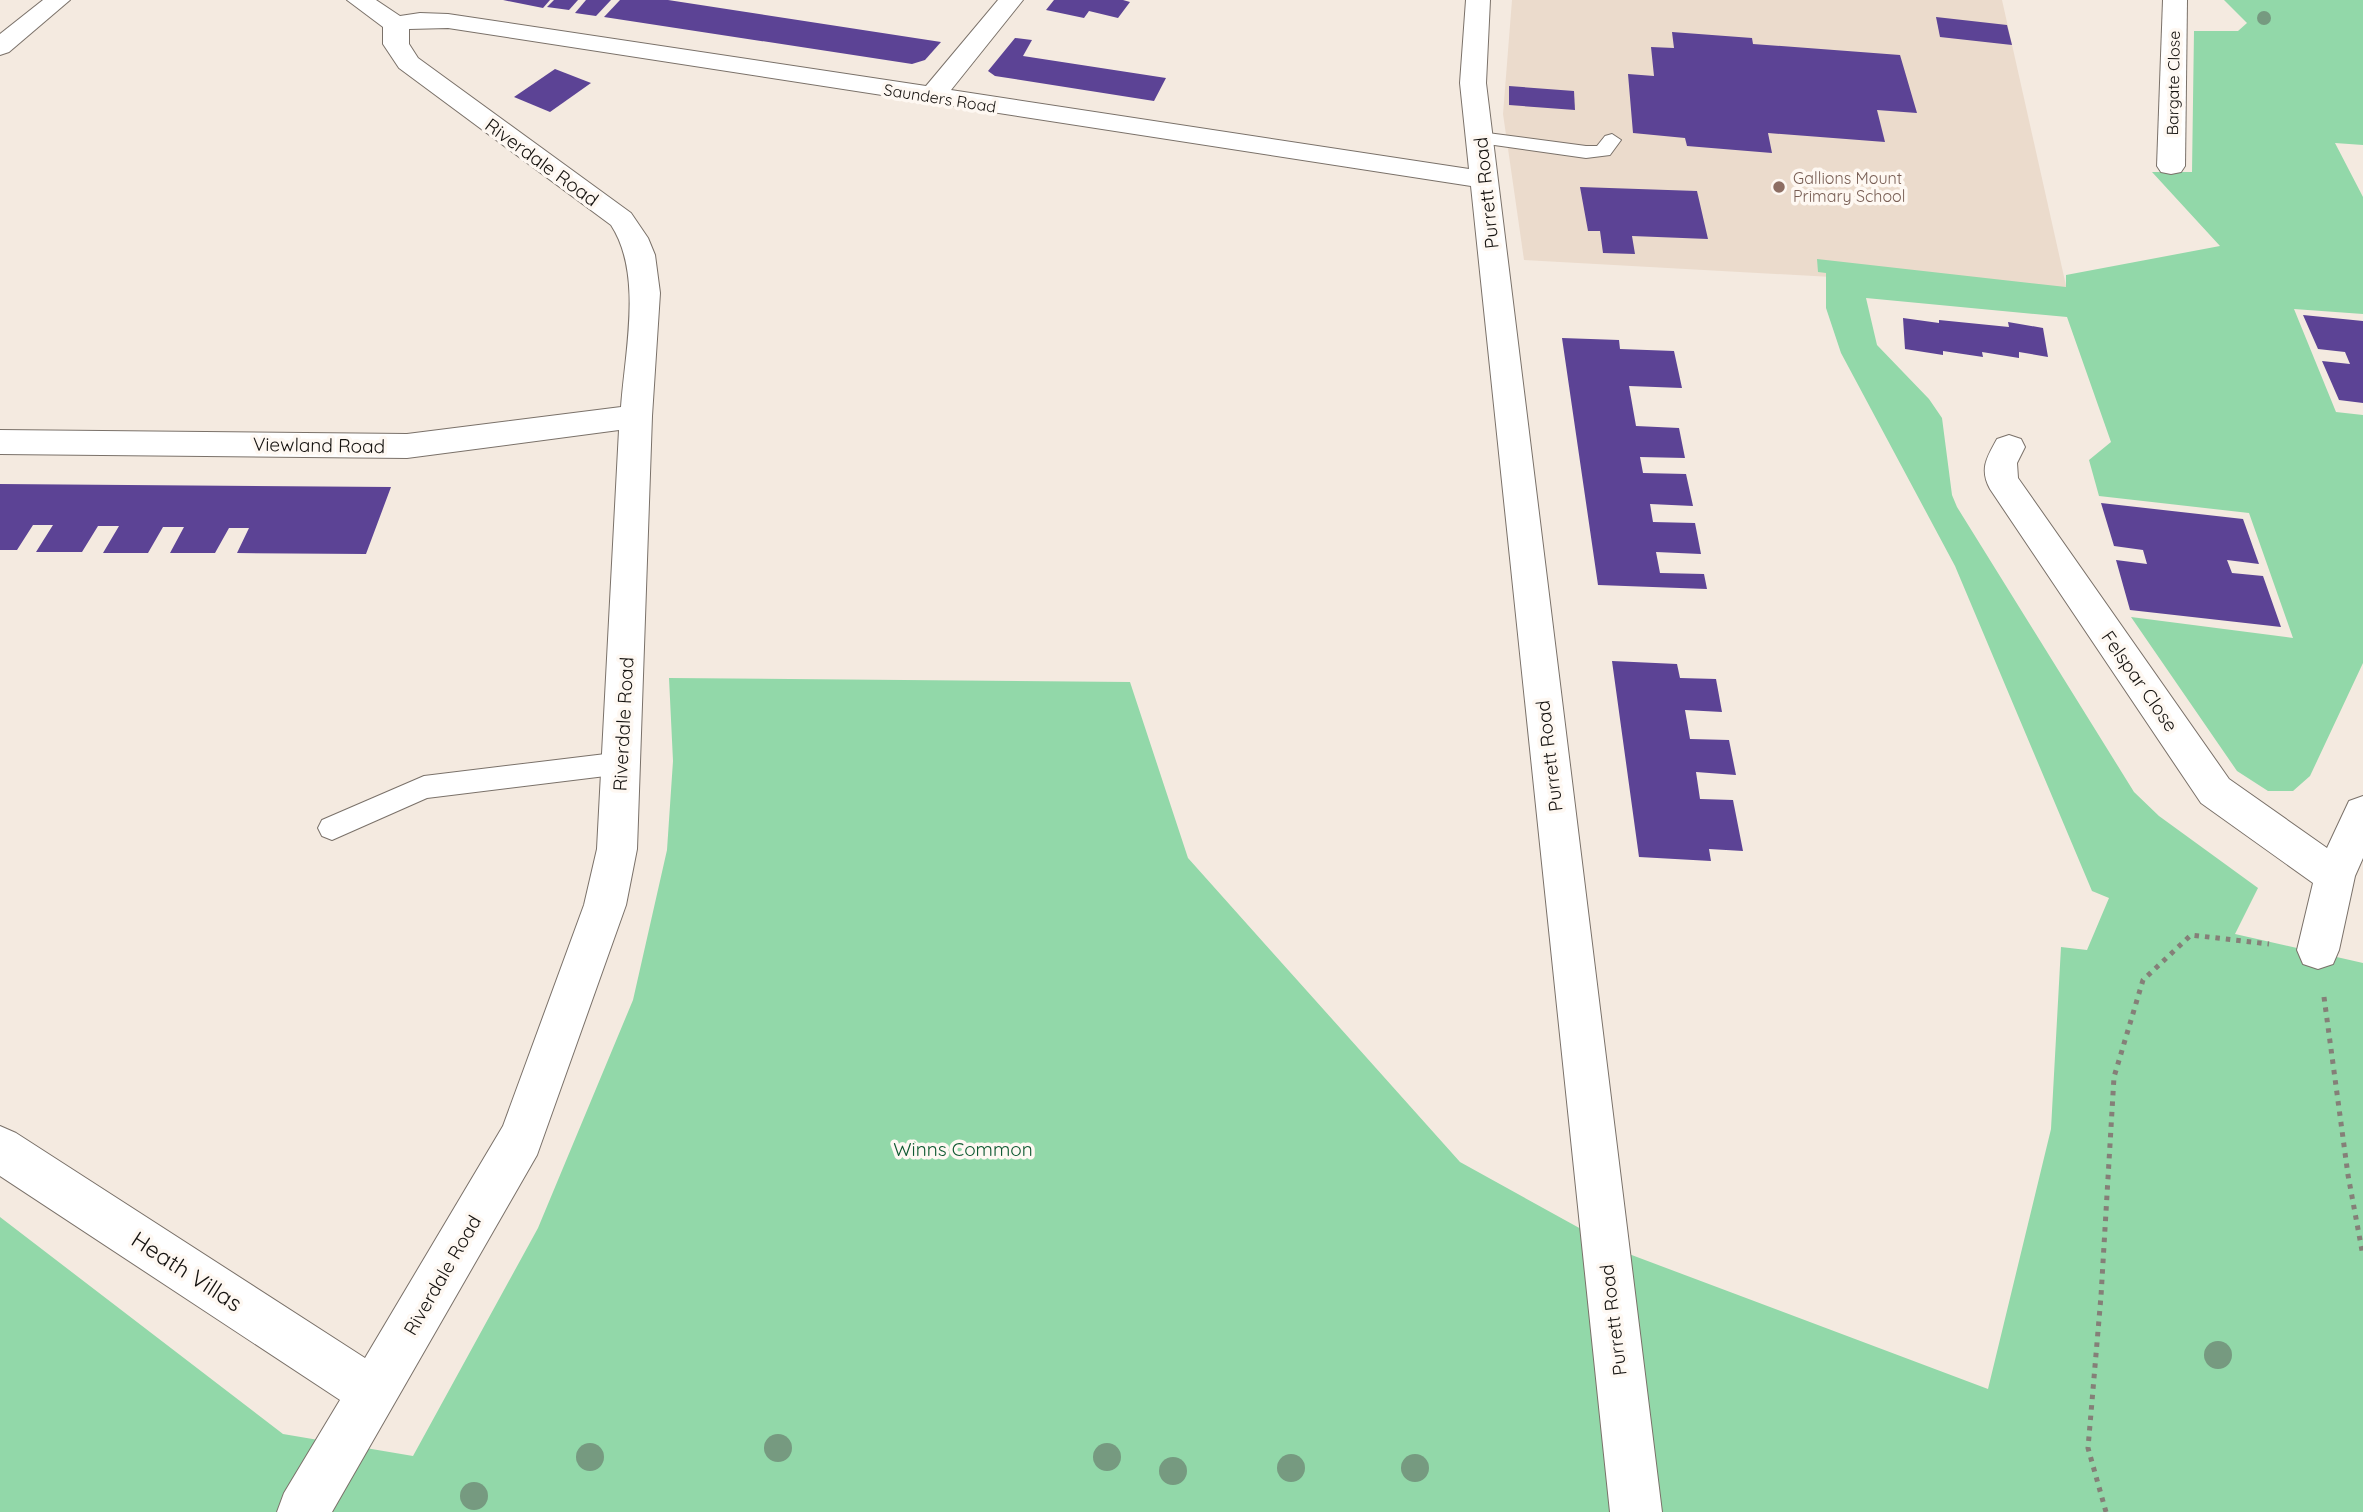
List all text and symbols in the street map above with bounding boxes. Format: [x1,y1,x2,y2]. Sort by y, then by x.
street label: Bargate Close [2162,31,2184,135]
street label: Saunders Road [882,79,998,117]
street label: Riverdale Road [480,113,604,211]
street label: Purrett Road [1468,136,1504,250]
place label: Gallions Mount Primary School [1793,168,1905,206]
marker: Gallions Mount Primary School [1771,179,1787,195]
street label: Viewland Road [253,432,385,458]
street label: Felspar Close [2096,626,2184,736]
street label: Riverdale Road [607,656,639,792]
street label: Purrett Road [1530,699,1568,813]
park label: Winns Common [893,1137,1033,1161]
street label: Riverdale Road [398,1211,486,1339]
street label: Heath Villas [126,1224,248,1318]
street label: Purrett Road [1594,1263,1632,1377]

